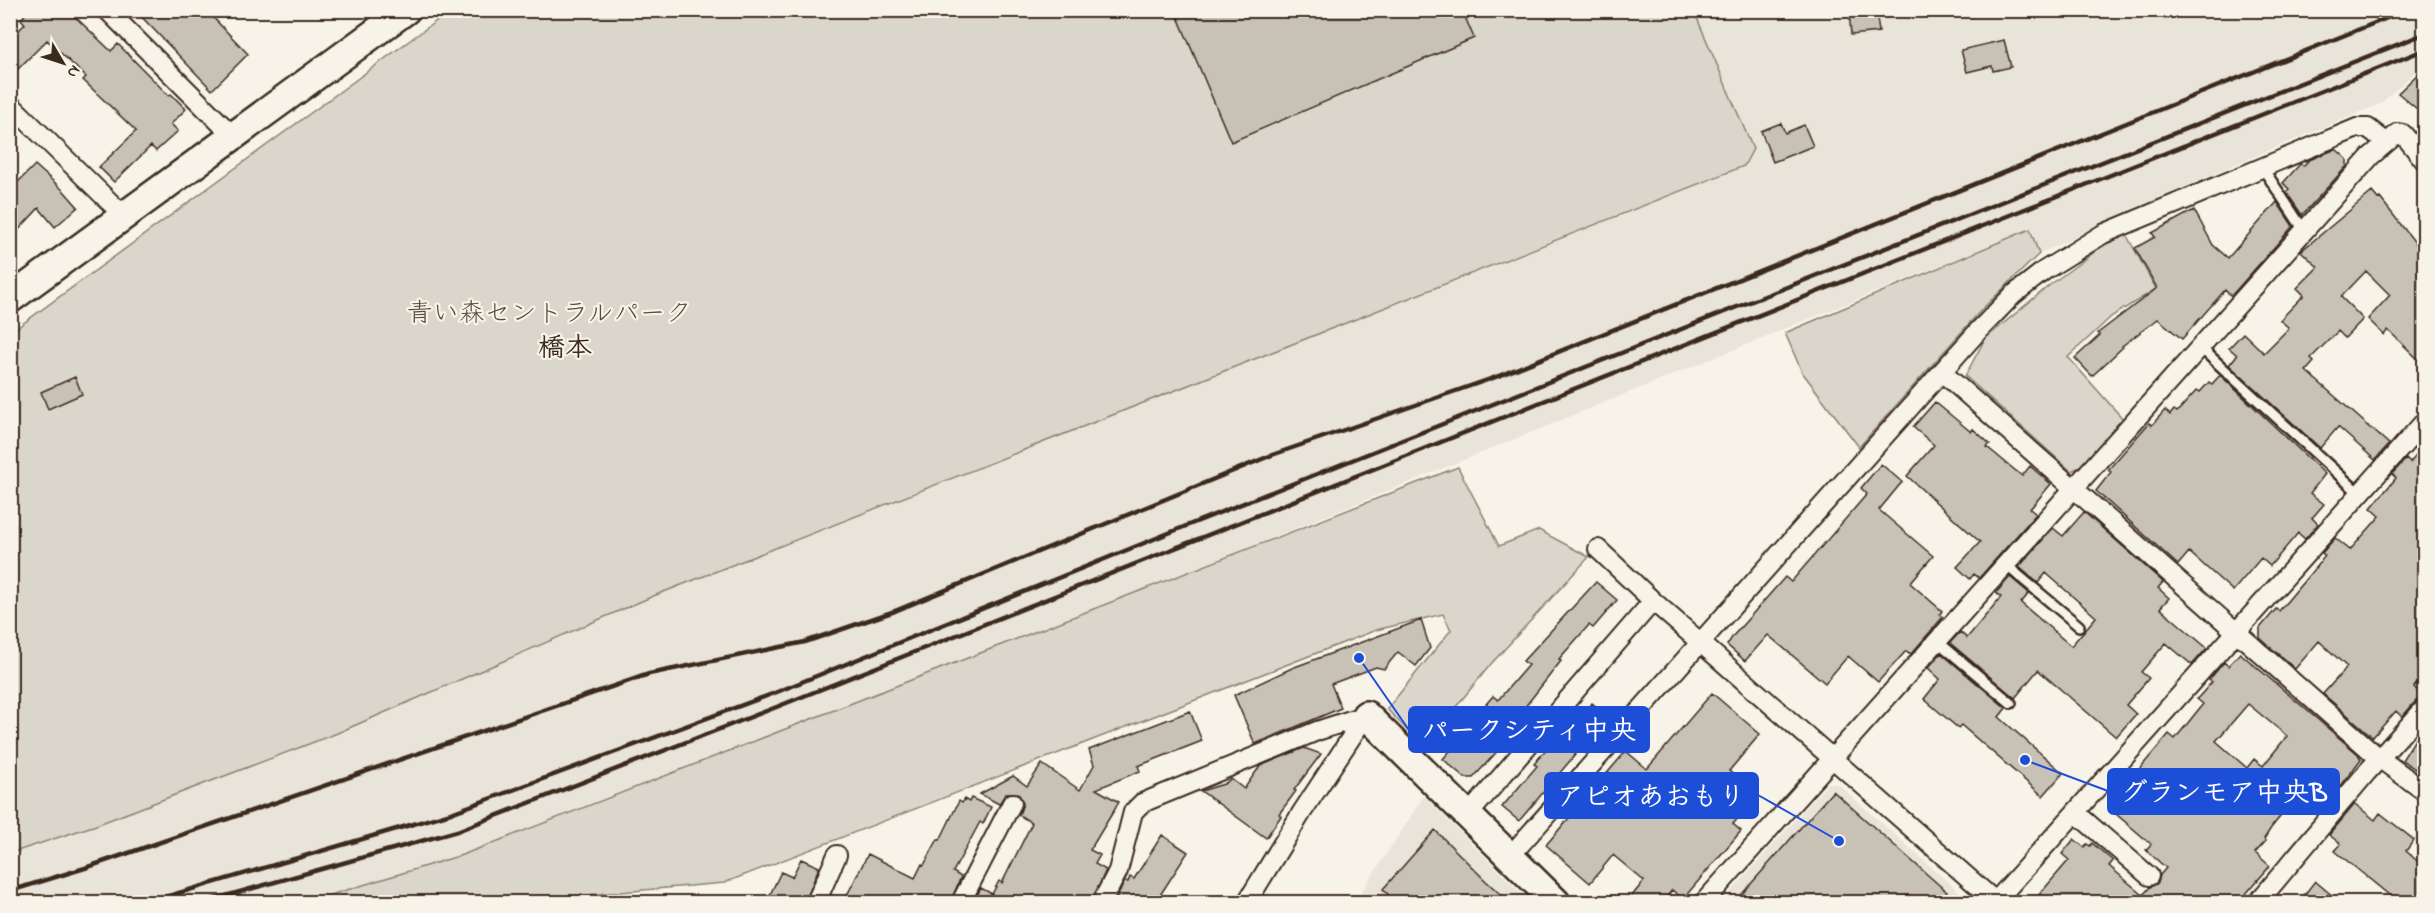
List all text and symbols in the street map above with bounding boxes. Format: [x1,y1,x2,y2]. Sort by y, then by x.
north arrow [33,33,93,93]
text: N [60,59,86,83]
park label: 青い森セントラルパーク [407,296,691,334]
district label: 橋本 [538,330,592,369]
callout: パークシティ中央 [1409,707,1649,752]
text: パークシティ中央 [1422,713,1636,752]
callout: グランモア中央B [2108,769,2339,814]
callout: アピオあおもり [1545,773,1758,818]
text: グランモア中央B [2120,775,2328,814]
text: アピオあおもり [1557,779,1746,818]

